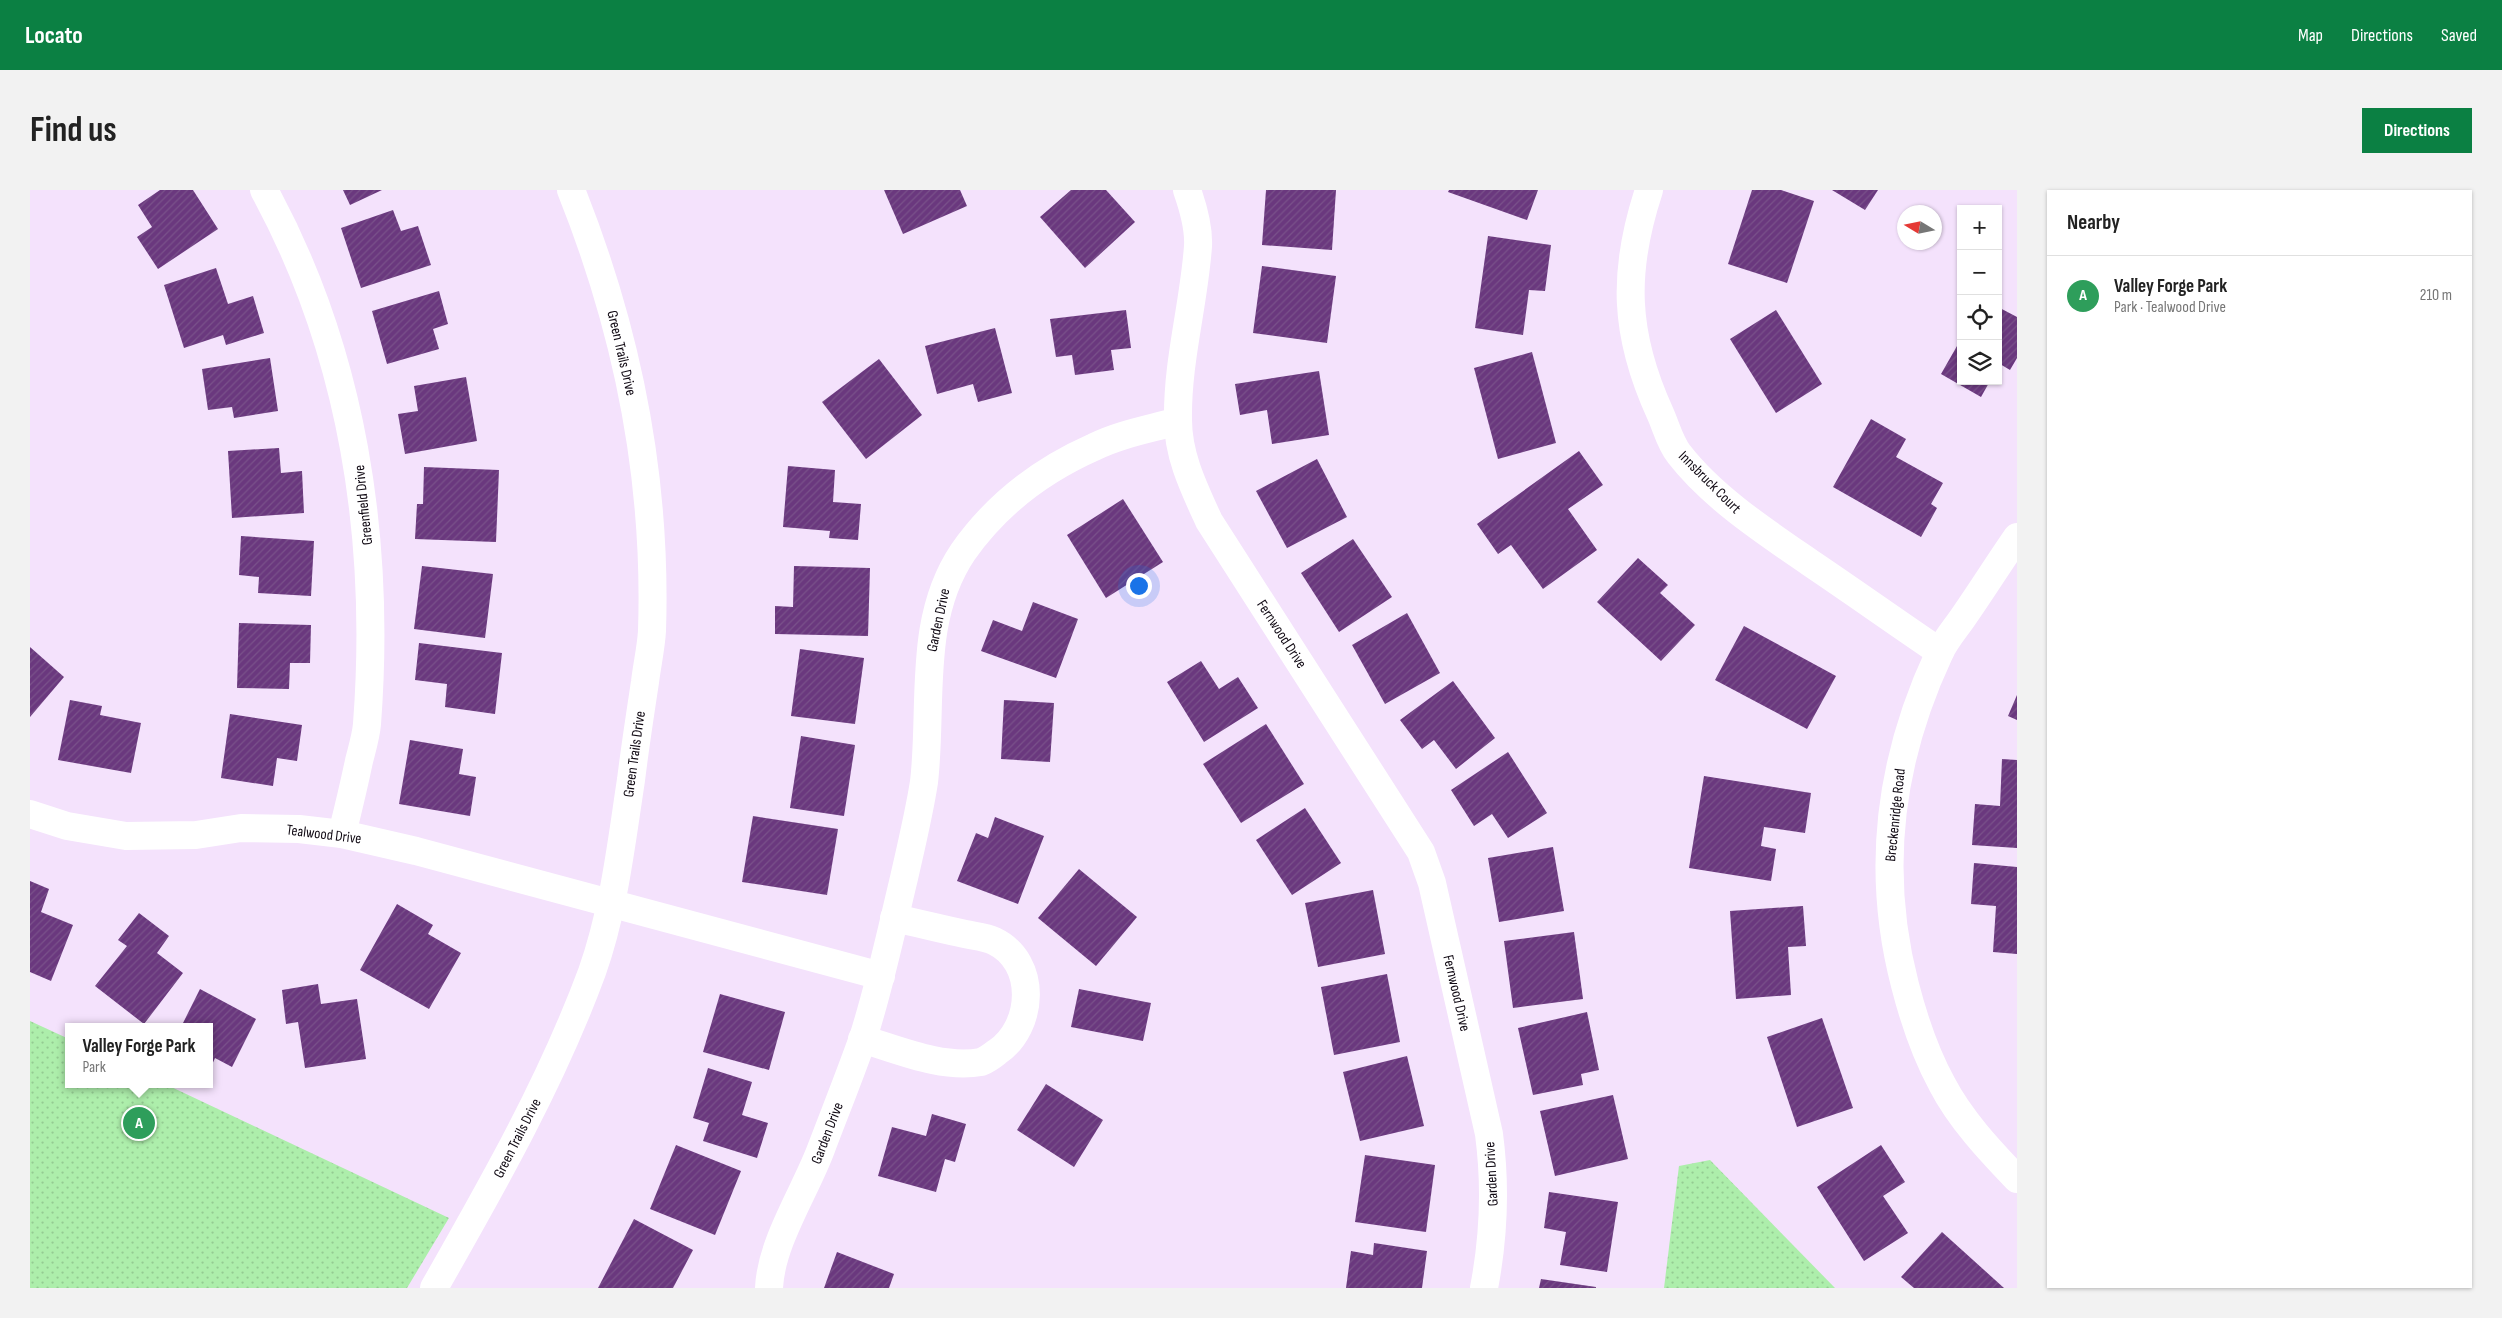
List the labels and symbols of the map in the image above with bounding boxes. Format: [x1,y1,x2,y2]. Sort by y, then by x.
north arrow [1897,205,1942,250]
street label: Green Trails Drive [602,309,641,398]
street label: Innsbruck Court [1674,447,1745,518]
street label: Greenfield Drive [350,464,377,546]
your location [1126,573,1152,599]
street label: Garden Drive [922,587,954,654]
street label: Fernwood Drive [1252,596,1311,672]
street label: Green Trails Drive [619,710,650,798]
street label: Breckenridge Road [1881,768,1910,862]
street label: Tealwood Drive [285,820,362,849]
street label: Fernwood Drive [1438,953,1475,1033]
street label: Green Trails Drive [489,1095,546,1181]
street label: Garden Drive [807,1100,848,1167]
pin: A [123,1104,155,1142]
street label: Garden Drive [1480,1141,1503,1207]

